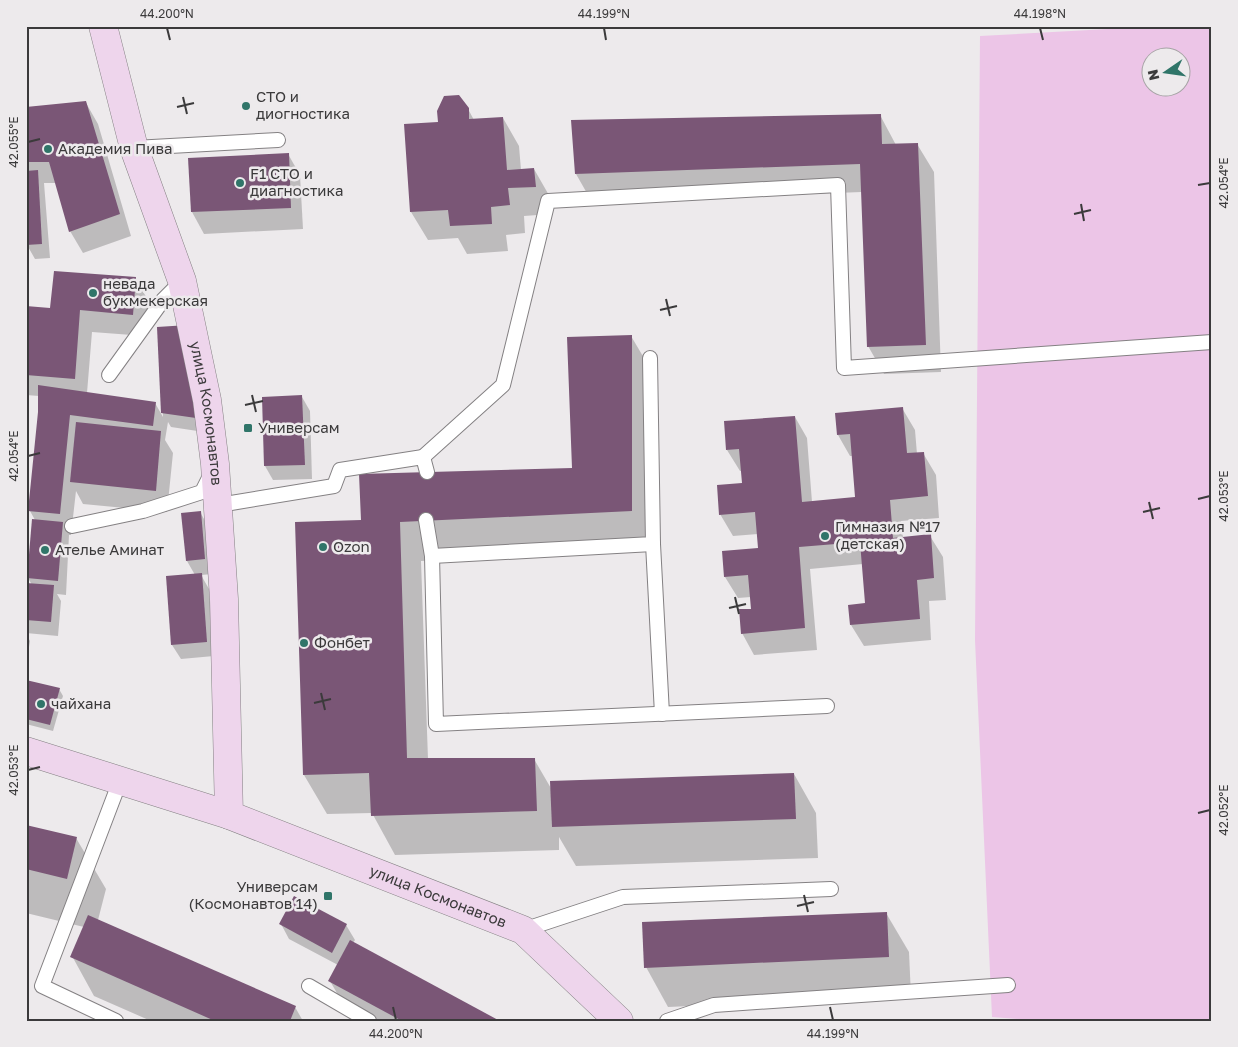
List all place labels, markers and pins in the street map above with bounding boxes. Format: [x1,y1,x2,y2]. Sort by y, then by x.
place label: СТО и диогностика [256,87,350,122]
marker: СТО и диогностика [240,100,252,112]
place label: Академия Пива [58,139,172,157]
marker: Академия Пива [42,143,54,155]
place label: F1 СТО и диагностика [250,164,343,199]
marker: F1 СТО и диагностика [234,177,246,189]
place label: невада букмекерская [103,274,208,309]
marker: невада букмекерская [87,287,99,299]
place label: Универсам [258,418,340,436]
marker: Универсам [242,422,254,434]
place label: Гимназия №17 (детская) [835,517,940,552]
marker: Гимназия №17 (детская) [819,530,831,542]
place label: Ozon [333,537,370,555]
place label: Ателье Аминат [55,540,165,558]
marker: Ozon [317,541,329,553]
marker: Ателье Аминат [39,544,51,556]
place label: Фонбет [314,633,371,651]
marker: Фонбет [298,637,310,649]
place label: чайхана [51,694,111,712]
marker: чайхана [35,698,47,710]
place label: Универсам (Космонавтов 14) [189,877,318,912]
marker: Универсам (Космонавтов 14) [322,890,334,902]

